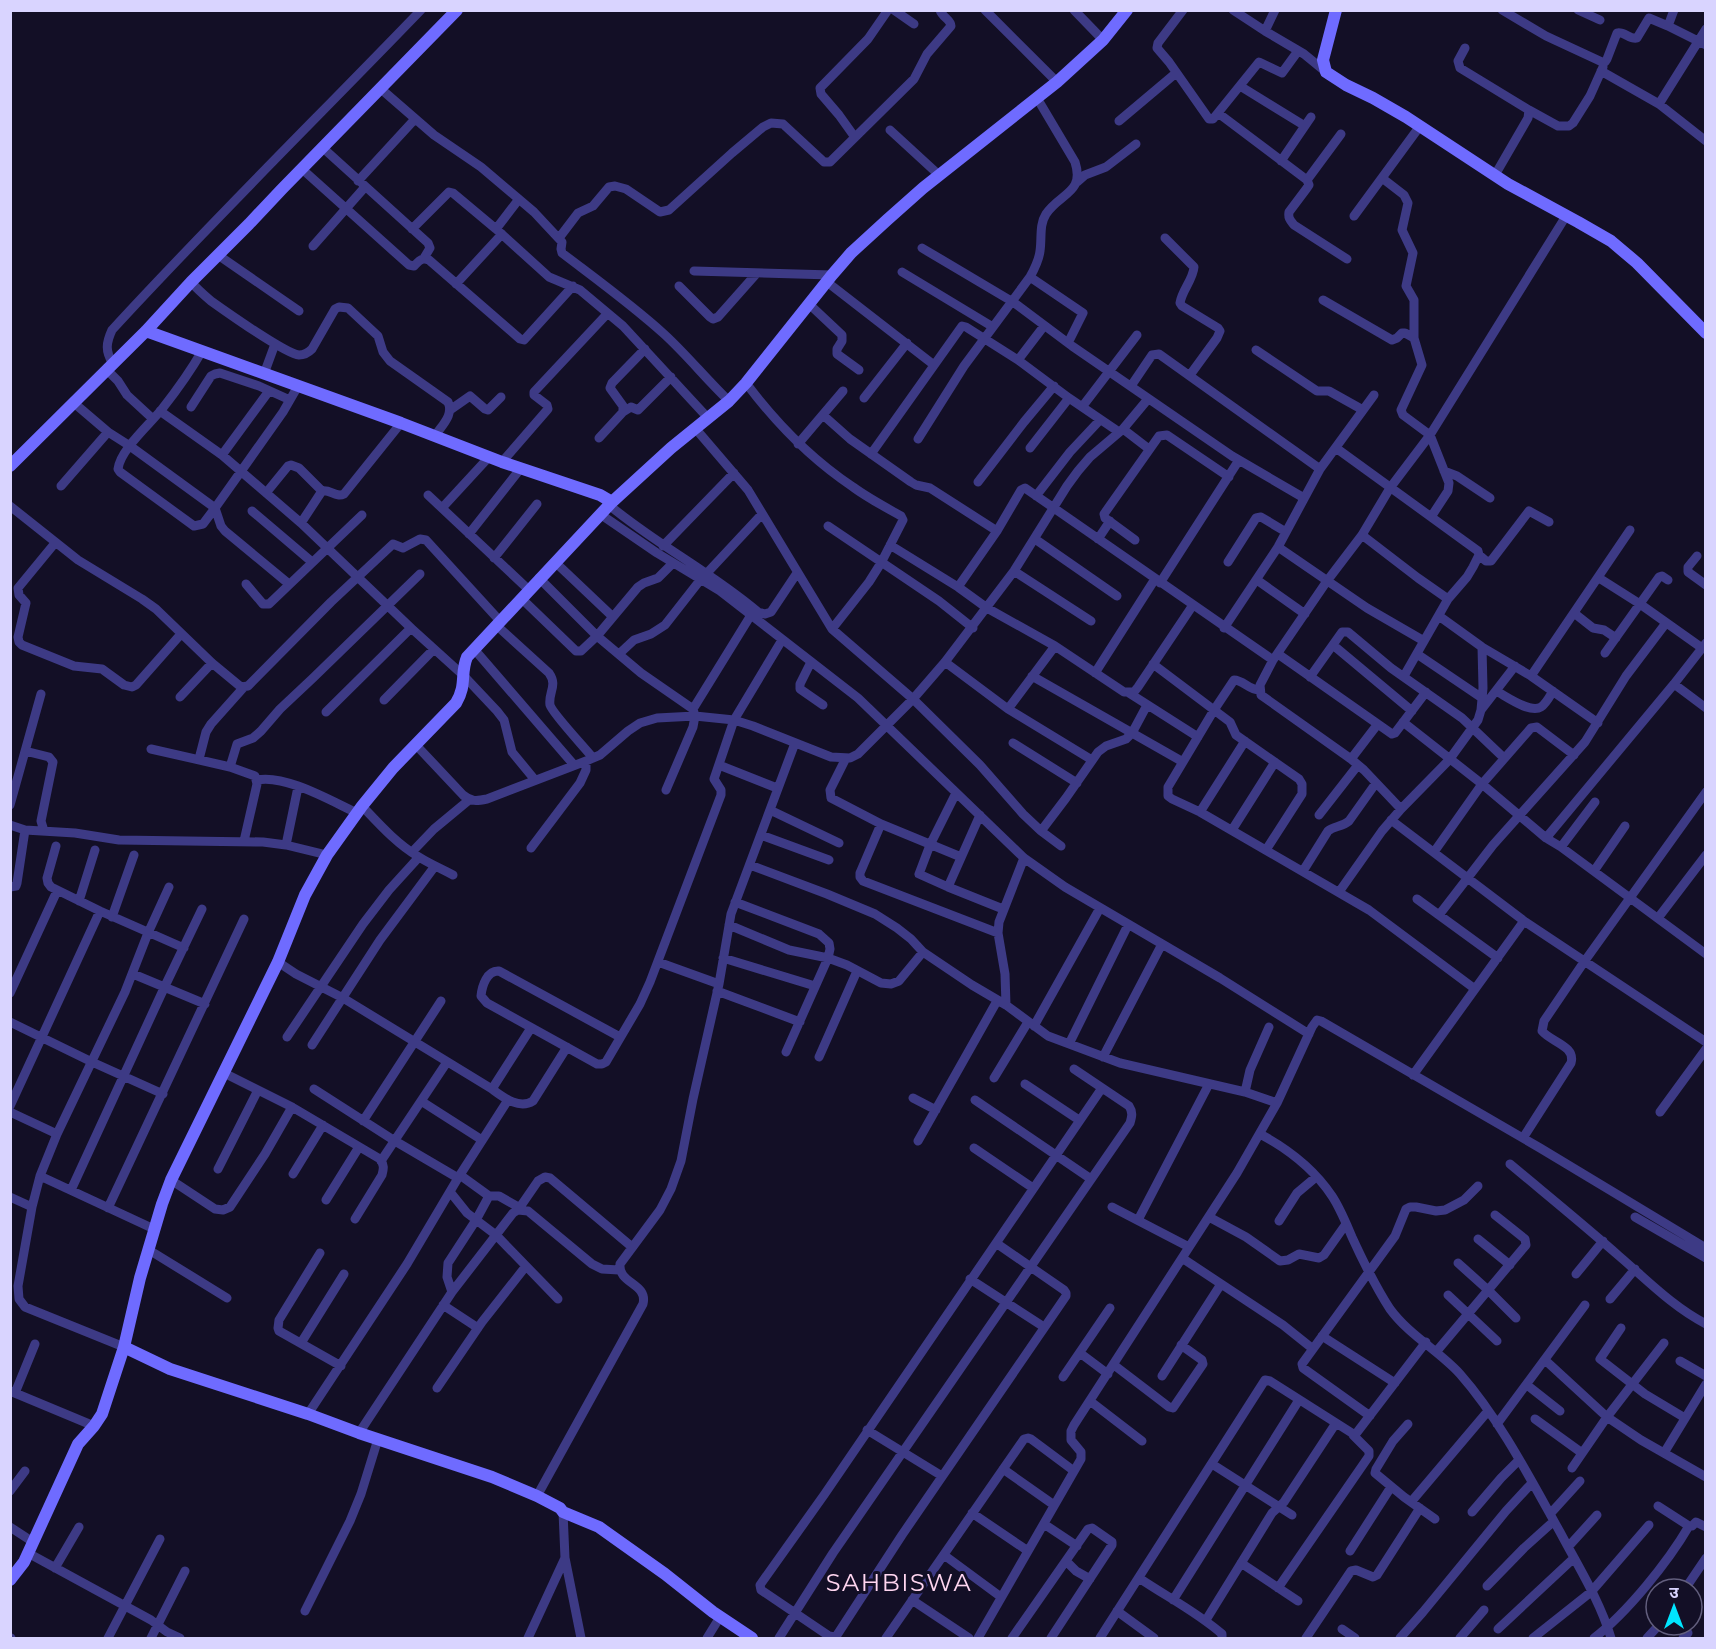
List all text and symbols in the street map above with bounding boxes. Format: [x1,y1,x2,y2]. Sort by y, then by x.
district label: SAHBISWA [826,1568,972,1597]
north arrow [1644,1577,1704,1637]
text: उ [1669,1583,1679,1602]

